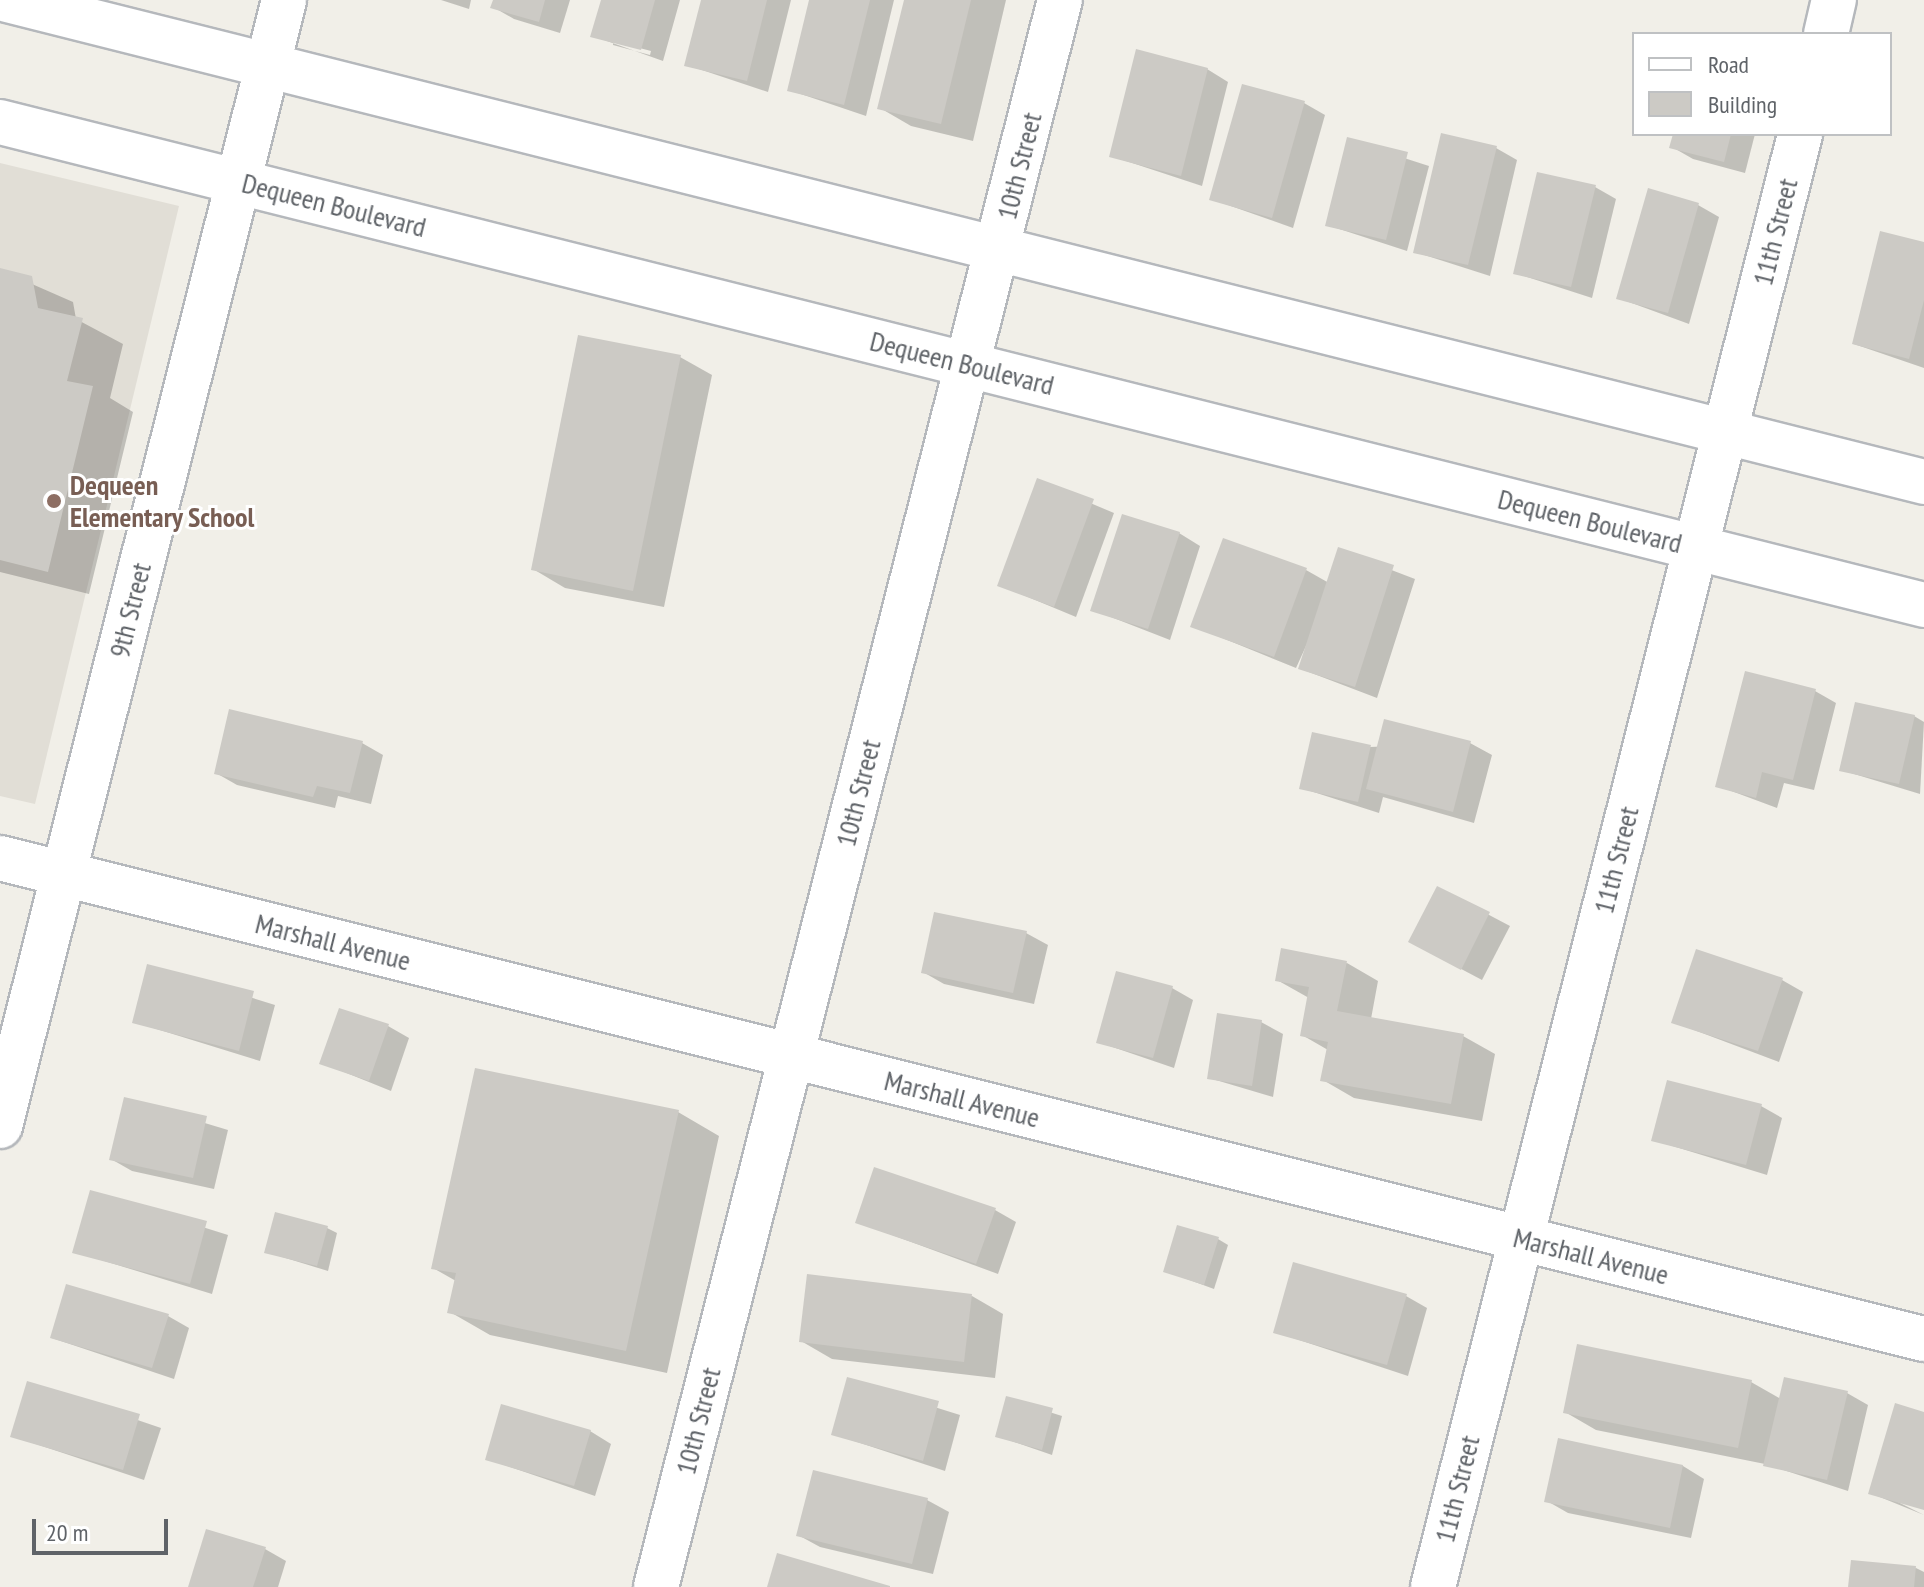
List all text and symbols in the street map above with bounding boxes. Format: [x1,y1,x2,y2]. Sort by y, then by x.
legend [1632,32,1892,136]
text: Road [1708,49,1749,80]
text: Building [1708,89,1777,120]
street label: 10th Street [990,109,1048,223]
street label: Dequeen Boulevard [239,166,429,244]
street label: 11th Street [1746,175,1804,289]
street label: Dequeen Boulevard [867,324,1057,402]
place label: Dequeen Elementary School [70,468,255,534]
street label: Dequeen Boulevard [1495,482,1685,560]
marker: Dequeen Elementary School [45,492,63,510]
street label: 9th Street [102,559,158,661]
street label: 10th Street [829,736,887,850]
street label: 11th Street [1587,803,1645,917]
street label: Marshall Avenue [252,906,414,978]
street label: Marshall Avenue [881,1063,1043,1135]
street label: Marshall Avenue [1510,1220,1672,1292]
street label: 10th Street [669,1364,727,1478]
street label: 11th Street [1428,1432,1486,1546]
scale bar [36,1503,172,1553]
text: 20 m [46,1517,88,1548]

